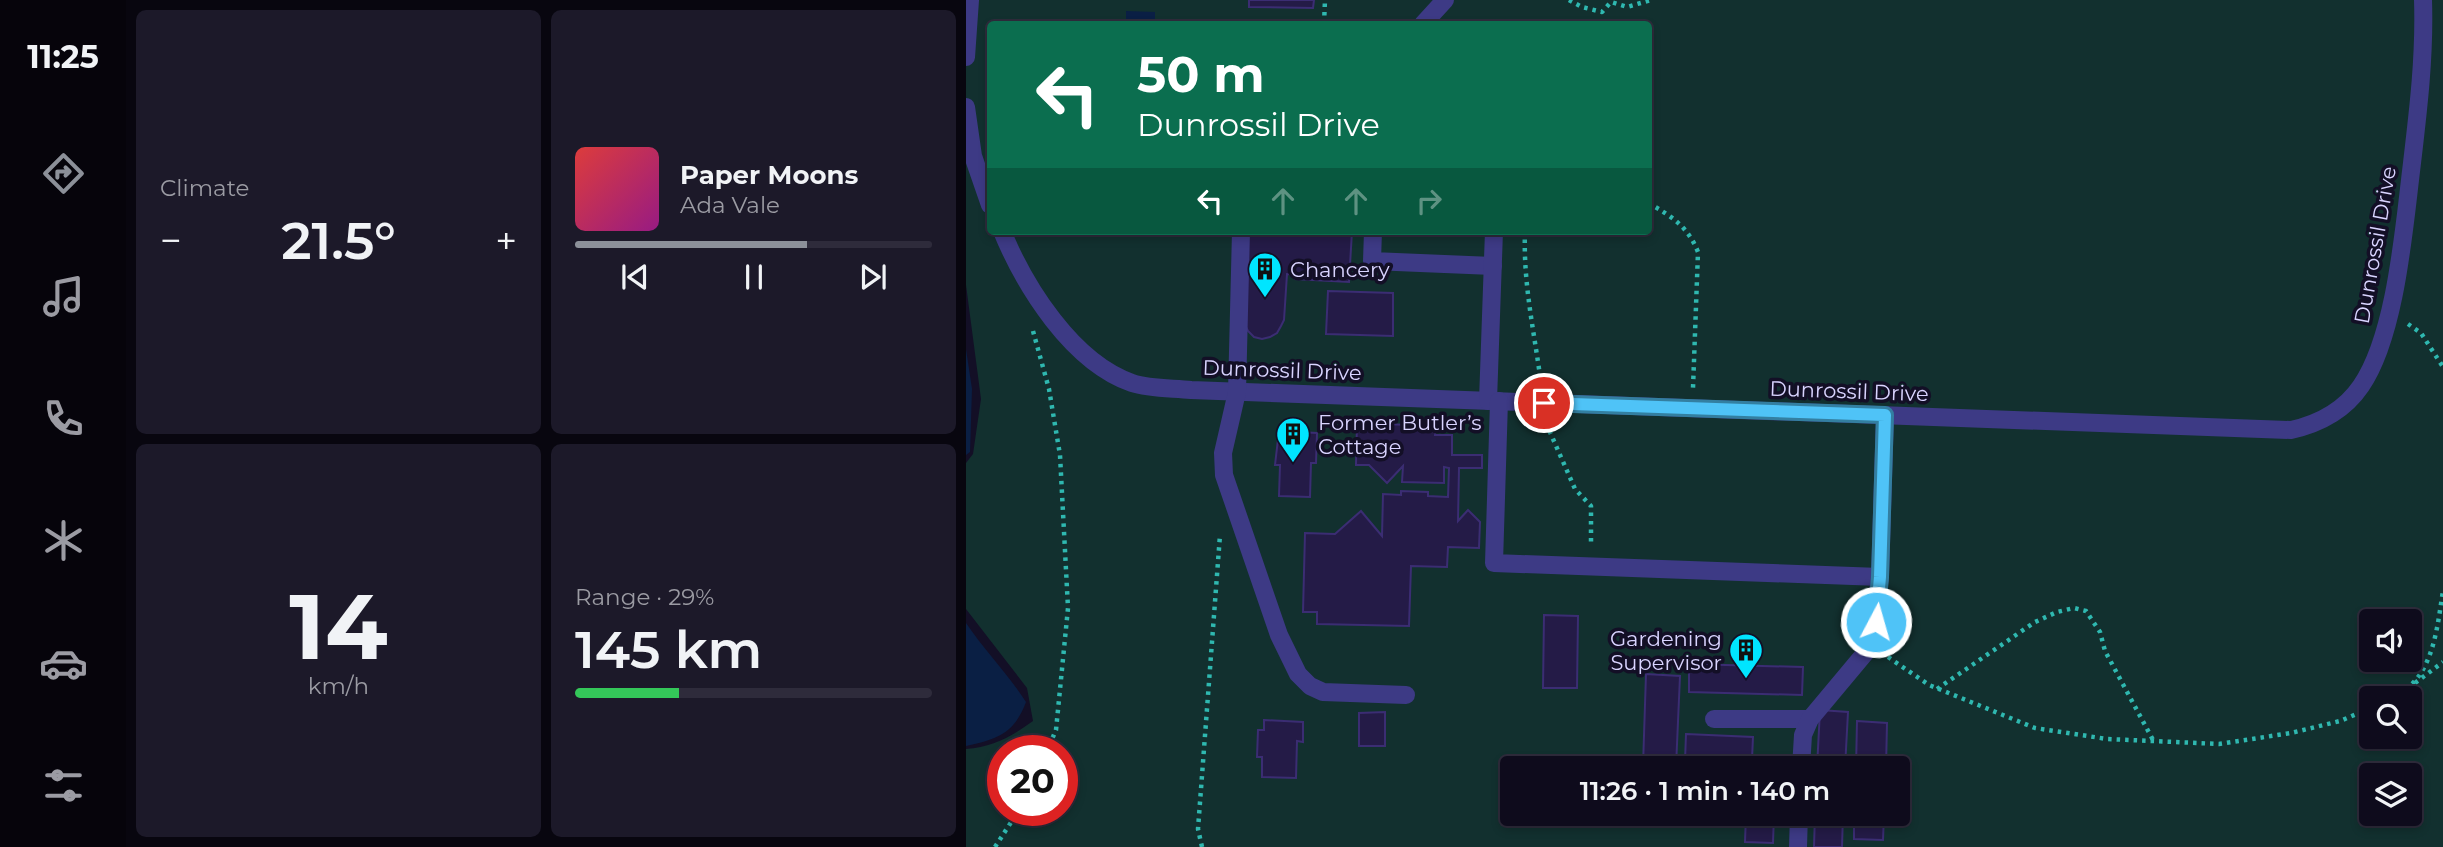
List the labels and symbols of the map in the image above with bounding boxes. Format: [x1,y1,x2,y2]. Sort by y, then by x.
street label: Dunrossil Drive [2349,164,2401,326]
building icon: Chancery [1246,250,1284,299]
place label: Chancery [1290,257,1390,282]
street label: Dunrossil Drive [1202,355,1362,385]
pin [1514,373,1574,433]
street label: Dunrossil Drive [1769,376,1929,406]
place label: Former Butler’s Cottage [1318,410,1482,459]
building icon: Former Butler’s Cottage [1274,415,1312,464]
position arrow [1839,585,1913,659]
place label: Gardening Supervisor [1610,626,1722,675]
building icon: Gardening Supervisor [1727,631,1765,680]
speed limit sign: 20 [987,735,1078,826]

